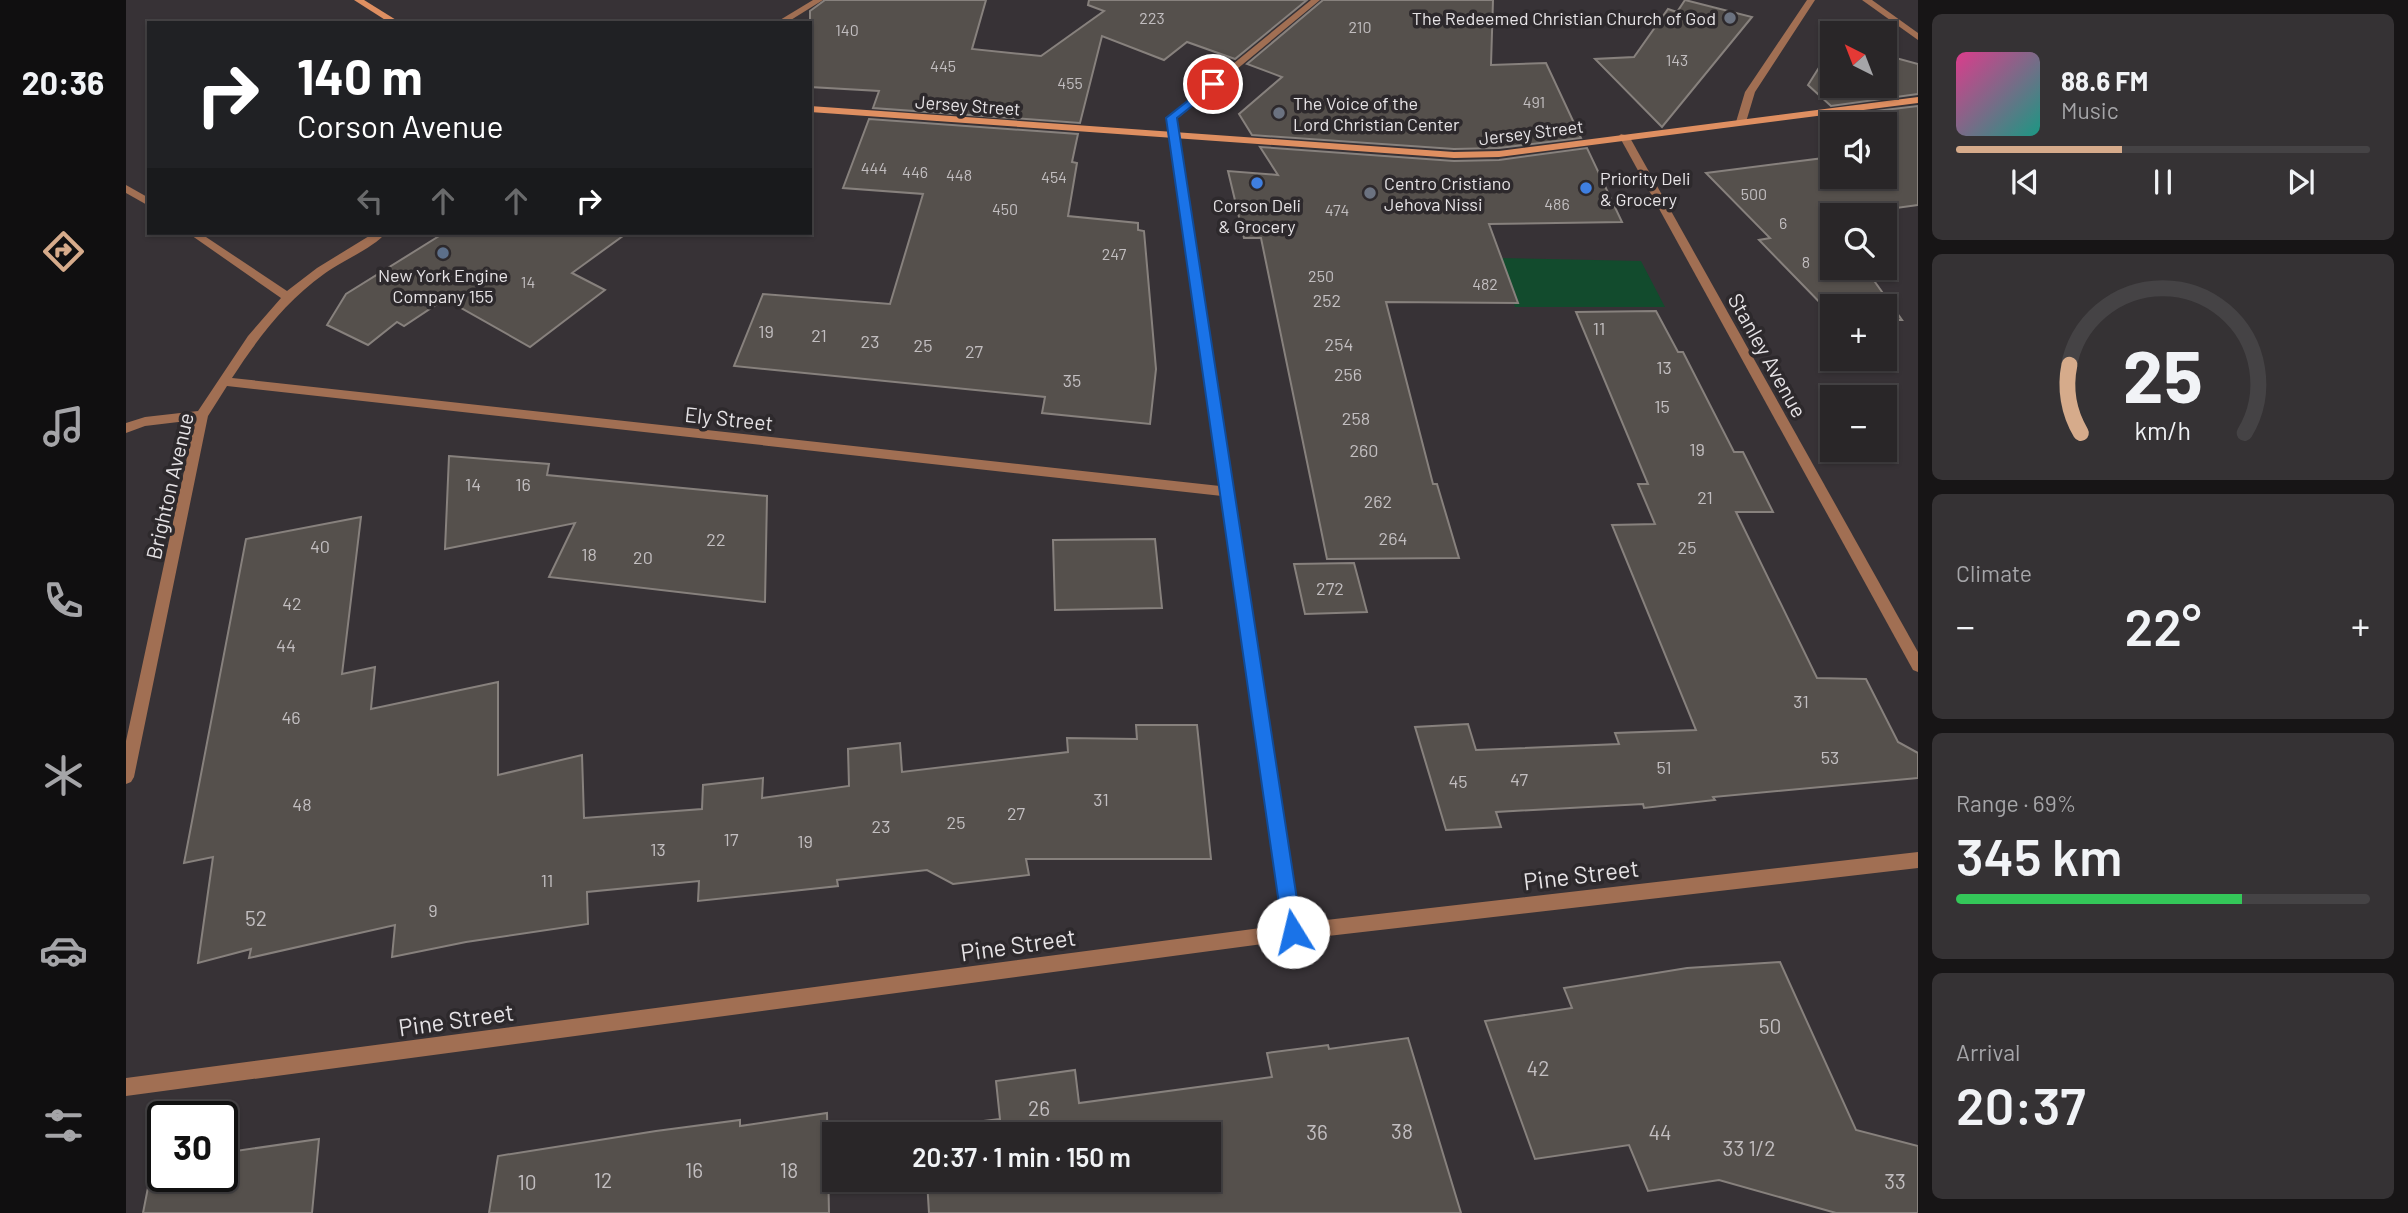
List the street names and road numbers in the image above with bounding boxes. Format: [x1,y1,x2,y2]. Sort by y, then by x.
street label: Jersey Street [915,90,1021,120]
street label: Jersey Street [1477,115,1585,149]
street label: Stanley Avenue [1724,288,1812,422]
street label: Ely Street [684,401,774,435]
street label: Brighton Avenue [140,410,198,562]
street label: Pine Street [1522,853,1640,895]
street label: Pine Street [958,922,1078,966]
street label: Pine Street [396,997,516,1041]

